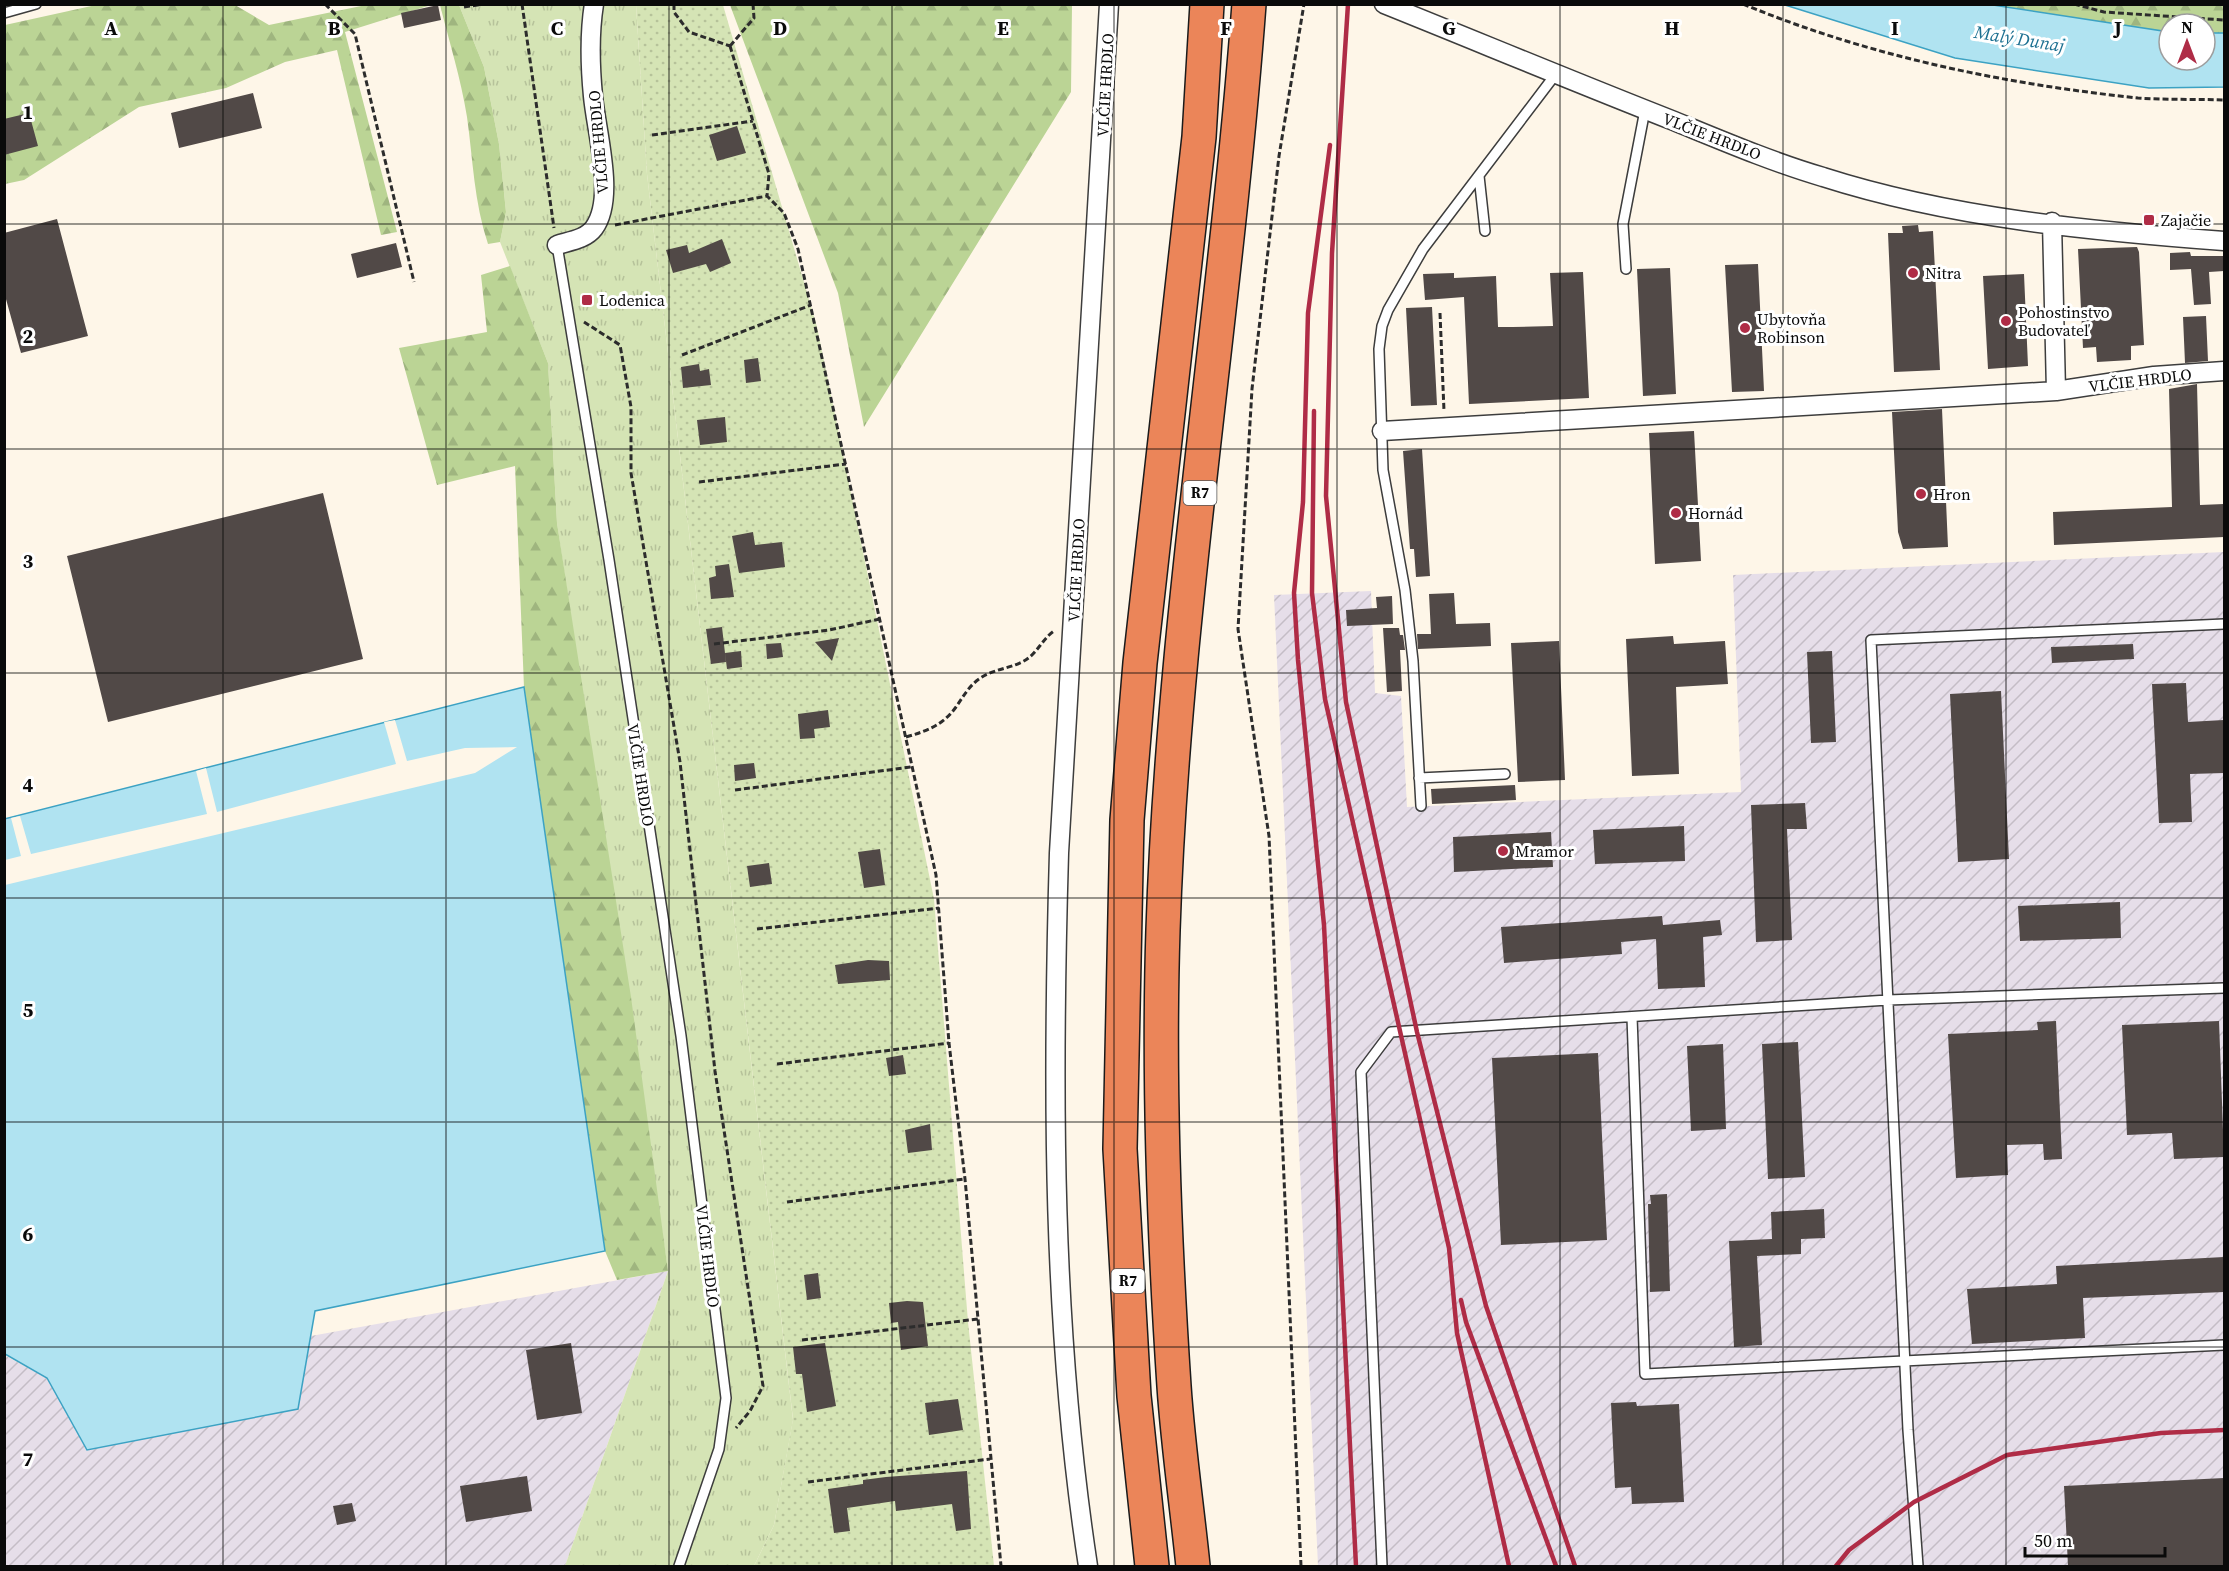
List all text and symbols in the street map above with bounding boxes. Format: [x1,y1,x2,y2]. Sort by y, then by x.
north arrow [2157,12,2217,72]
text: A [104,14,118,42]
text: B [327,14,341,42]
text: C [551,14,563,42]
text: D [773,14,787,42]
text: E [997,14,1009,42]
text: F [1220,14,1232,42]
text: G [1442,14,1456,42]
text: H [1664,14,1680,42]
text: I [1891,14,1899,42]
text: J [2112,14,2122,42]
text: N [2181,16,2193,38]
water label: Malý Dunaj [1972,19,2067,58]
street label: VLČIE HRDLO [1091,33,1119,137]
street label: VLČIE HRDLO [583,89,613,195]
text: 1 [23,98,33,126]
street label: VLČIE HRDLO [1660,107,1764,165]
place label: Zajačie [2161,209,2211,231]
marker: Zajačie [2142,213,2156,227]
place label: Nitra [1925,262,1962,284]
marker: Nitra [1906,266,1920,280]
place label: Lodenica [599,289,666,311]
marker: Lodenica [580,293,594,307]
place label: Pohostinstvo Budovateľ [2018,301,2110,341]
place label: Ubytovňa Robinson [1757,308,1827,348]
marker: Pohostinstvo Budovateľ [1999,314,2013,328]
marker: Ubytovňa Robinson [1738,321,1752,335]
text: 2 [23,322,34,350]
street label: VLČIE HRDLO [2087,363,2193,397]
road number: R7 [1184,481,1216,505]
place label: Hron [1933,483,1971,505]
marker: Hron [1914,487,1928,501]
place label: Hornád [1688,502,1743,524]
marker: Hornád [1669,506,1683,520]
street label: VLČIE HRDLO [1062,518,1090,622]
text: 3 [23,547,34,575]
street label: VLČIE HRDLO [622,722,660,828]
text: 4 [23,771,34,799]
place label: Mramor [1515,840,1574,862]
marker: Mramor [1496,844,1510,858]
text: 5 [23,996,34,1024]
street label: VLČIE HRDLO [691,1203,725,1309]
text: 6 [23,1220,34,1248]
road number: R7 [1112,1269,1144,1293]
text: 7 [23,1445,34,1473]
scale bar [2025,1520,2164,1558]
text: 50 m [2034,1528,2072,1553]

